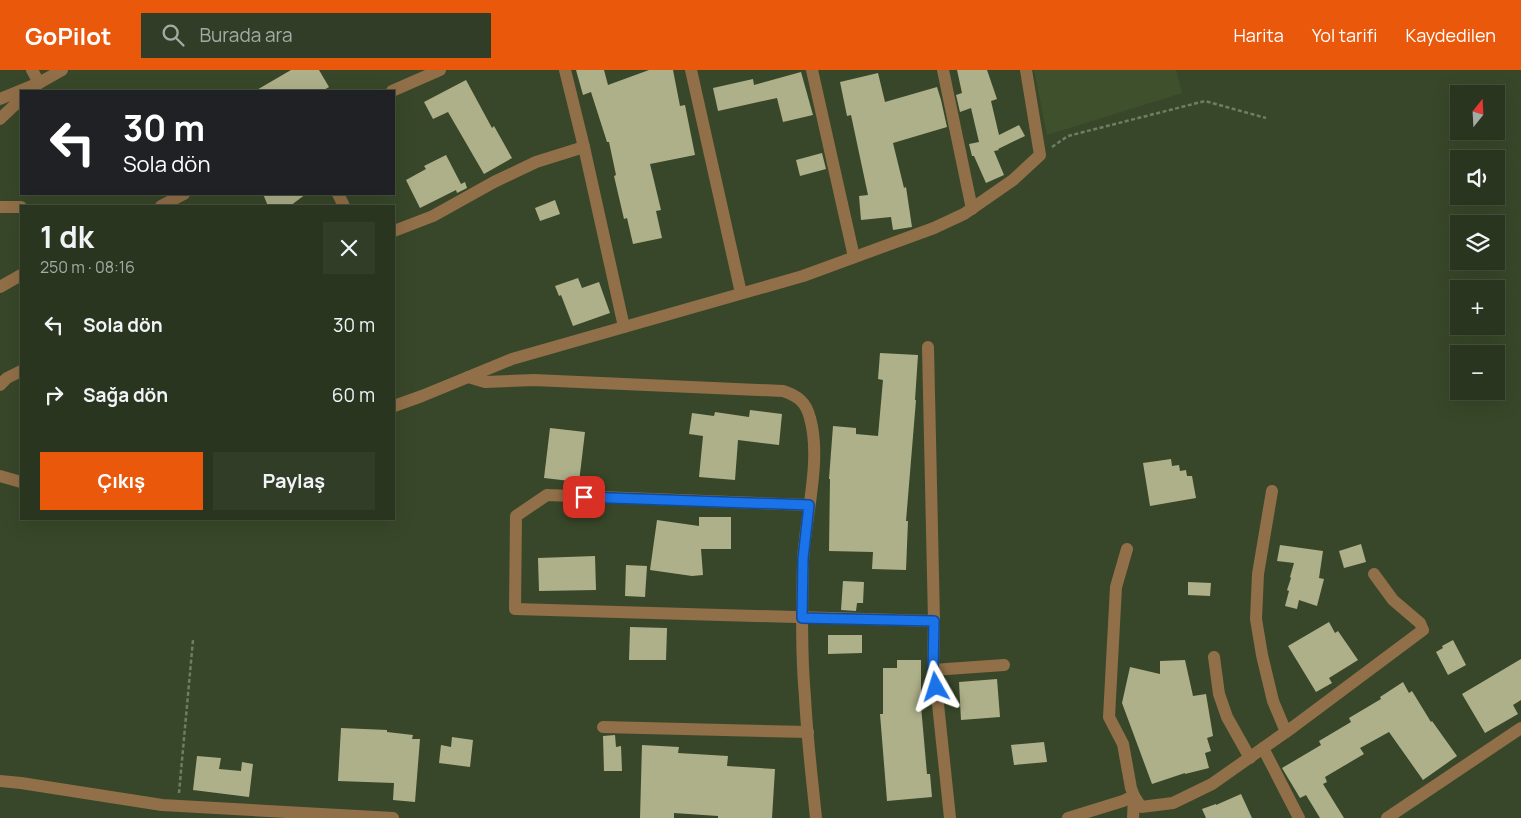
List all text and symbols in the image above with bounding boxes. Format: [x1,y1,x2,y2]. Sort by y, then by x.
search box [141,13,491,58]
text: GoPilot [25,19,111,52]
icon: search [159,21,187,49]
text: Burada ara [199,22,293,48]
text: Harita [1234,23,1284,47]
text: Yol tarifi [1312,23,1378,47]
text: Kaydedilen [1406,23,1496,47]
north arrow [1450,85,1505,140]
map controls [1450,85,1505,400]
text: 30 m [123,104,205,152]
icon: left [40,110,105,175]
text: Sola dön [123,149,210,179]
button: sound [1450,150,1505,205]
button: layers [1450,215,1505,270]
text: 1 dk [40,216,94,257]
button: close [323,222,375,274]
text: 250 m · 08:16 [40,256,135,278]
button: + [1450,280,1505,335]
icon: left [40,311,68,339]
text: Sola dön [83,312,163,338]
text: 30 m [333,312,375,338]
button: − [1450,345,1505,400]
icon: right [40,381,68,409]
text: Sağa dön [83,382,168,408]
text: 60 m [332,382,375,408]
button: Çıkış [40,452,203,510]
button: Paylaş [213,452,375,510]
pin [563,476,605,518]
icon: arrive [570,483,598,511]
position arrow [909,660,961,712]

